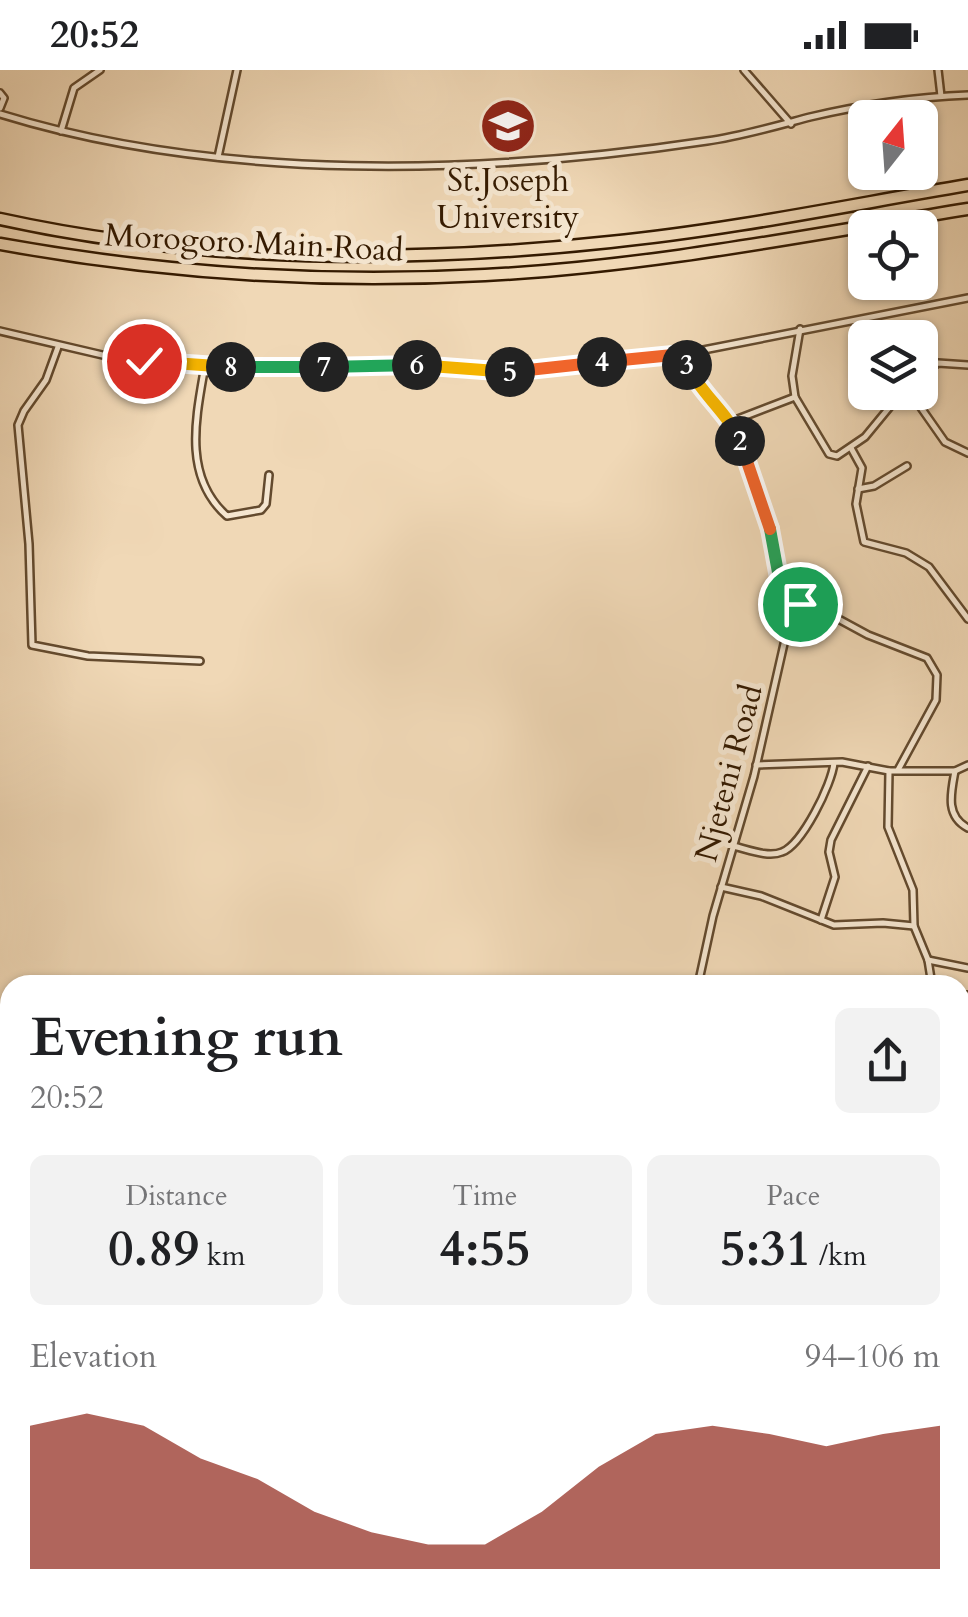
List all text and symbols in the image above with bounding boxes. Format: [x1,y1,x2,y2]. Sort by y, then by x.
text: 20:52 [50,9,139,61]
school or university icon: St.Joseph University [478,96,538,156]
north arrow [848,100,938,190]
map controls [848,100,938,410]
place label: St.Joseph University [437,159,579,240]
button: locate [848,210,938,300]
street label: Morogoro Main Road [103,213,405,273]
pin [102,319,187,404]
button: layers [848,320,938,410]
icon: check [117,334,172,389]
pin: 4 [577,337,627,387]
pin: 6 [392,340,442,390]
pin: 3 [662,340,712,390]
pin: 8 [206,342,256,392]
pin: 7 [299,342,349,392]
text: 4 [595,343,609,381]
text: 6 [410,346,424,384]
text: 3 [680,346,694,384]
pin: 5 [485,347,535,397]
text: 8 [224,348,238,386]
text: 7 [317,348,331,386]
text: 5 [503,353,517,391]
pin: 2 [715,416,765,466]
text: 2 [733,422,747,460]
pin [758,562,843,647]
icon: arrive [773,577,828,632]
street label: Njeteni Road [684,680,774,867]
text: Evening run [30,1001,343,1075]
button: share [835,1008,940,1113]
text: 20:52 [30,1076,104,1120]
text: Distance [125,1177,228,1215]
text: Time [453,1177,517,1215]
text: Pace [766,1177,820,1215]
text: 0.89 [108,1215,199,1283]
text: 4:55 [439,1215,531,1283]
text: 5:31 [720,1215,811,1283]
text: km [199,1237,245,1275]
text: /km [811,1237,867,1275]
text: Elevation [30,1335,157,1379]
text: 94–106 m [805,1335,940,1379]

